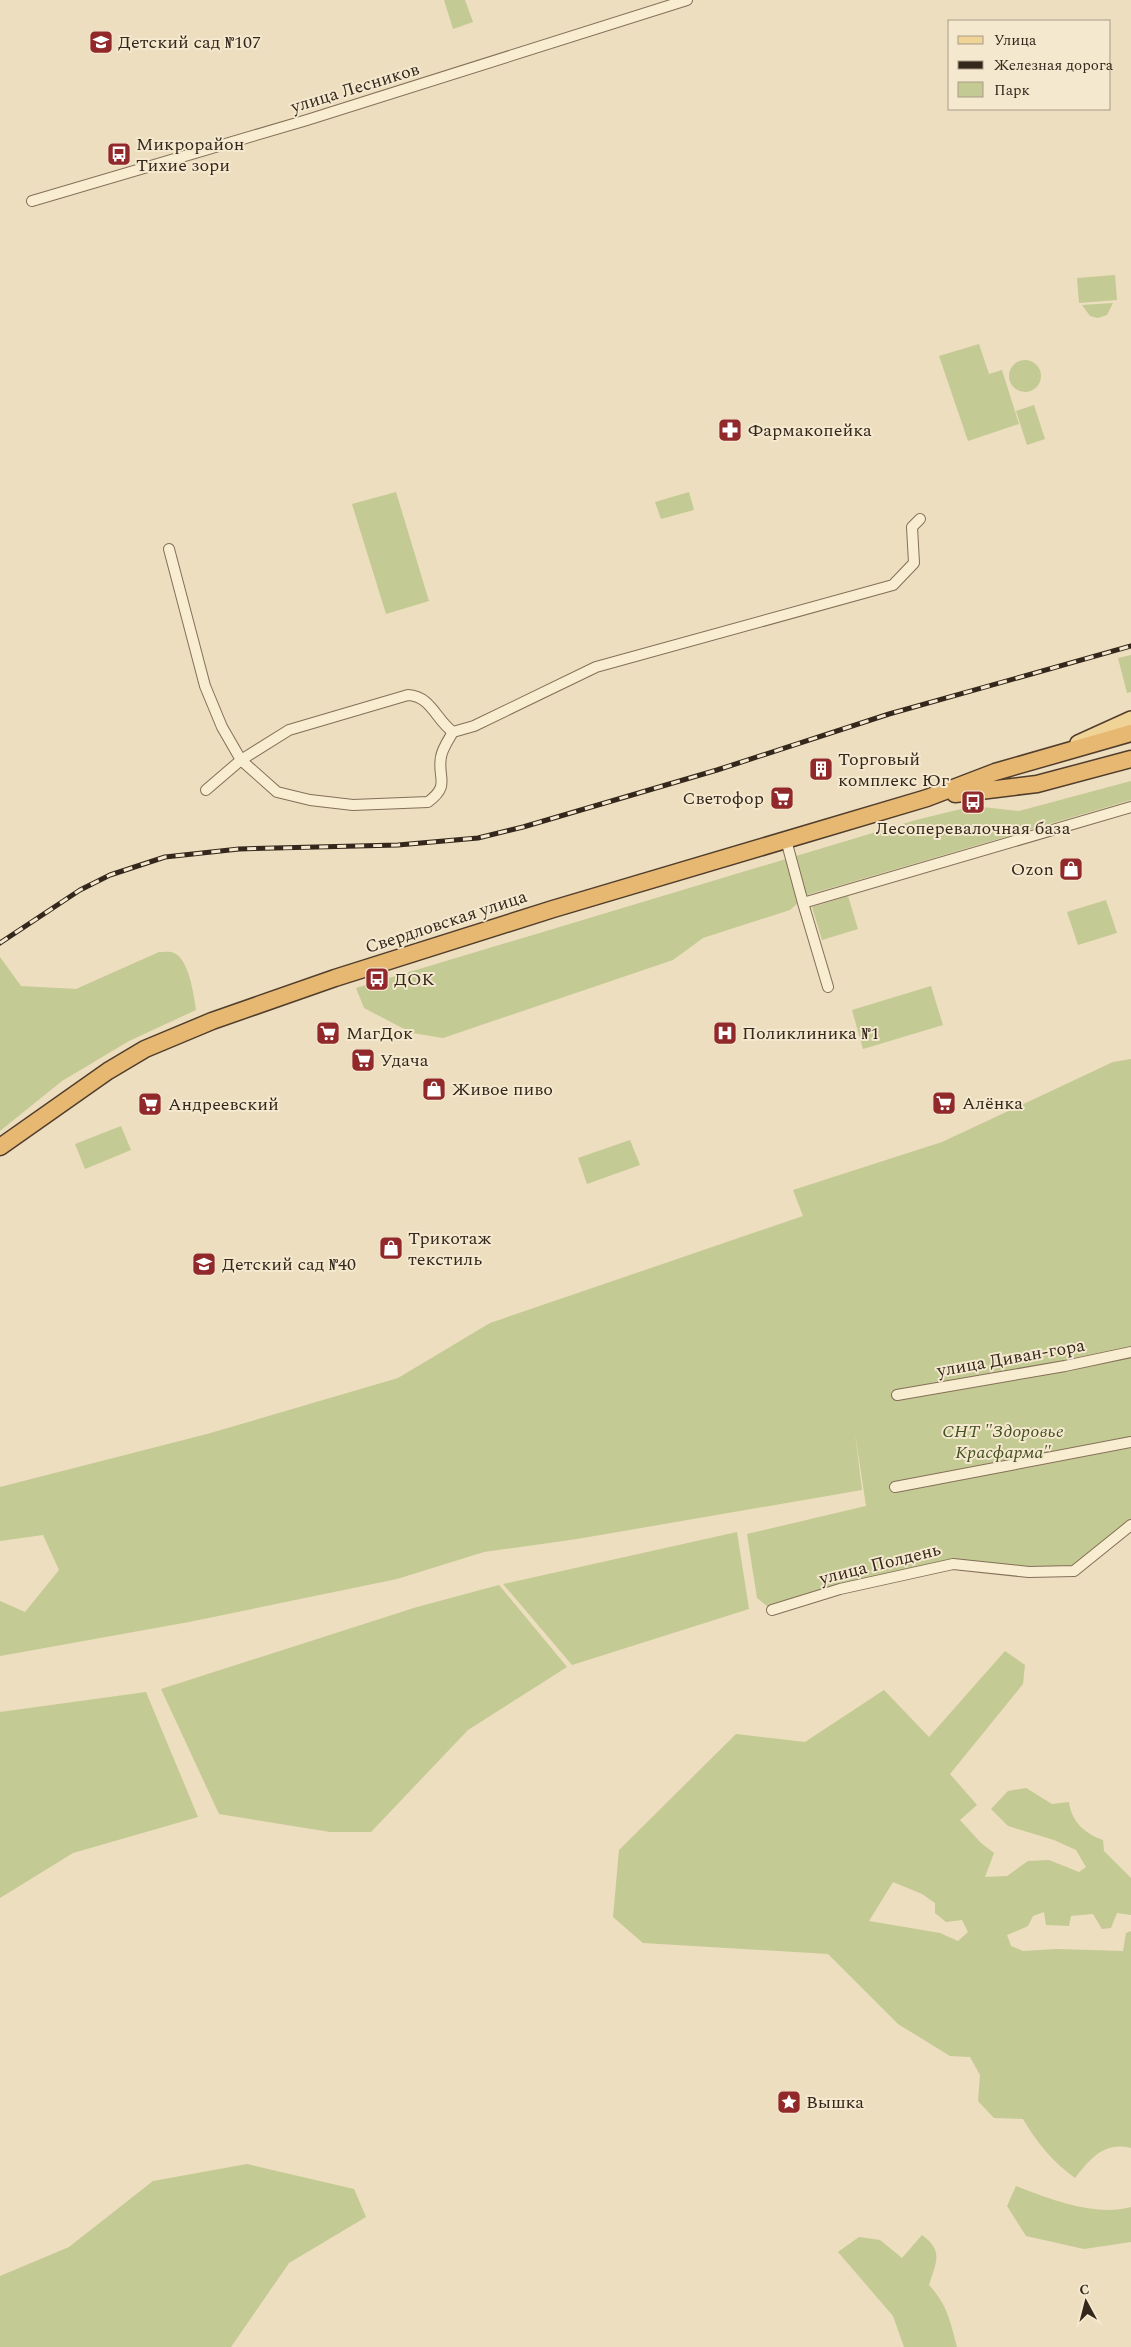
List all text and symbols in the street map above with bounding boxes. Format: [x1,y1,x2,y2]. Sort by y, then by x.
legend [948,20,1111,110]
school or university icon: Детский сад №107 [88,29,114,55]
place label: Детский сад №107 [118,29,261,56]
text: Улица [994,29,1037,52]
text: Железная дорога [994,54,1114,77]
street label: улица Лесников [286,56,423,121]
text: Парк [994,79,1030,102]
place label: Микрорайон Тихие зори [136,131,244,179]
bus stop icon: Микрорайон Тихие зори [106,141,132,167]
pharmacy icon: Фармакопейка [717,417,743,443]
place label: Фармакопейка [748,417,872,444]
place label: Торговый комплекс Юг [838,746,949,794]
building icon: Торговый комплекс Юг [808,756,834,782]
place label: Светофор [682,785,764,812]
supermarket icon: Светофор [769,785,795,811]
bus stop icon: Лесоперевалочная база [960,789,986,815]
place label: Лесоперевалочная база [875,815,1071,842]
place label: Ozon [1011,856,1054,883]
shop icon: Ozon [1058,856,1084,882]
street label: Свердловская улица [362,883,531,961]
bus stop icon: ДОК [364,966,390,992]
place label: ДОК [394,966,435,993]
supermarket icon: МагДок [315,1020,341,1046]
place label: МагДок [346,1020,413,1047]
hospital icon: Поликлиника №1 [712,1020,738,1046]
place label: Поликлиника №1 [742,1020,879,1047]
supermarket icon: Удача [350,1047,376,1073]
place label: Удача [380,1047,429,1074]
shop icon: Живое пиво [421,1076,447,1102]
place label: Живое пиво [452,1076,553,1103]
supermarket icon: Алёнка [931,1090,957,1116]
place label: Алёнка [962,1090,1023,1117]
supermarket icon: Андреевский [137,1091,163,1117]
place label: Андреевский [168,1091,279,1118]
place label: Трикотаж текстиль [408,1225,491,1273]
shop icon: Трикотаж текстиль [378,1235,404,1261]
school or university icon: Детский сад №40 [191,1251,217,1277]
place label: Детский сад №40 [222,1251,356,1278]
street label: улица Диван-гора [934,1332,1087,1384]
park label: СНТ "Здоровье Красфарма" [942,1418,1064,1466]
street label: улица Полдень [815,1536,944,1592]
place icon: Вышка [776,2089,802,2115]
place label: Вышка [806,2089,864,2116]
north arrow [1061,2277,1111,2327]
text: С [1078,2279,1091,2301]

